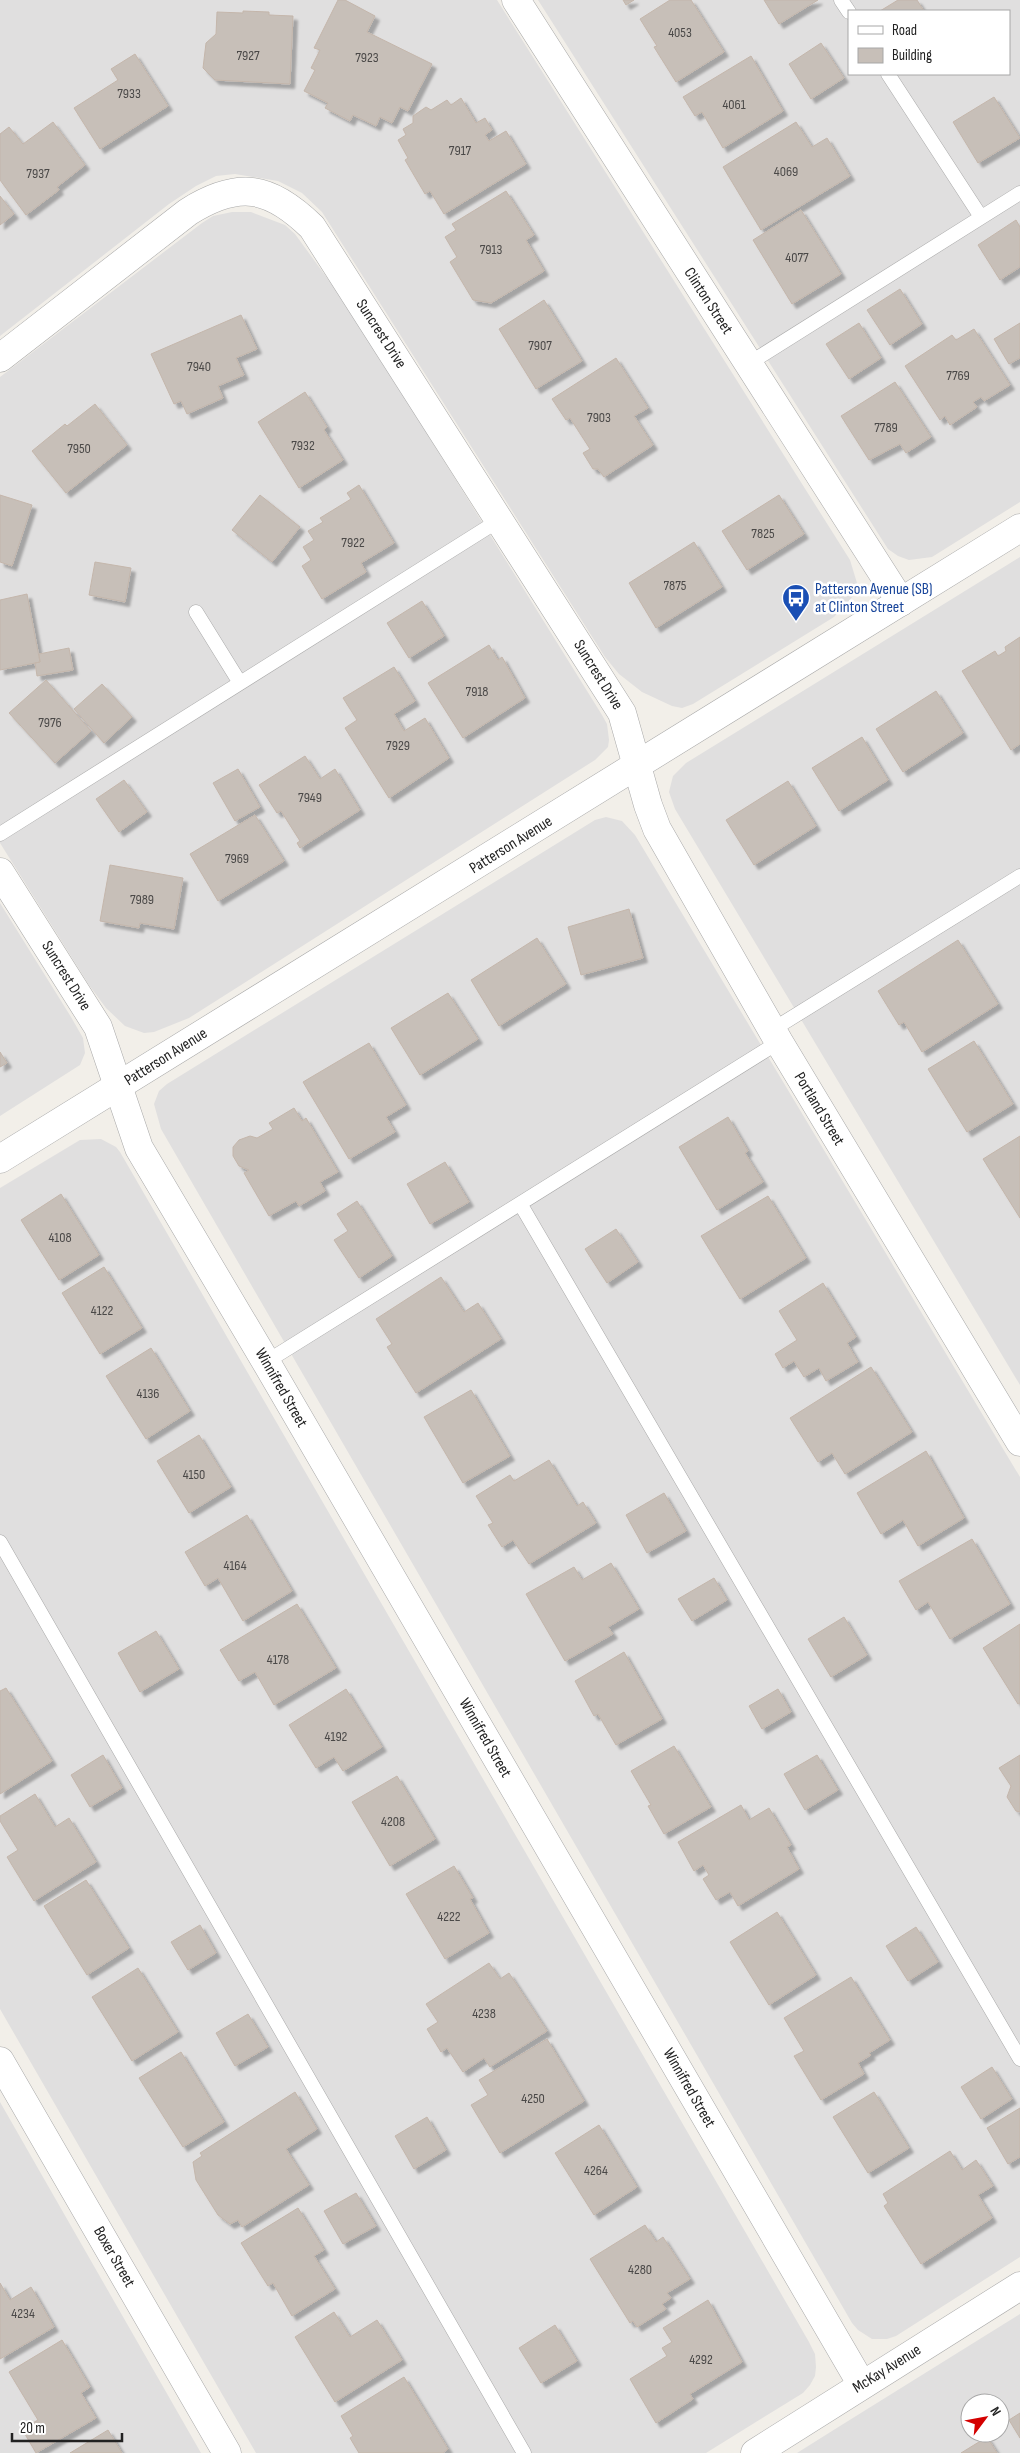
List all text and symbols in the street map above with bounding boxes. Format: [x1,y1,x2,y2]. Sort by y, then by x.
legend [848,10,1010,75]
text: Road [892,21,917,40]
house number: 4053 [668,24,692,41]
text: Building [892,46,932,65]
house number: 7927 [236,47,260,64]
house number: 7923 [355,49,379,66]
house number: 7933 [117,85,141,102]
house number: 4061 [722,96,746,113]
house number: 7917 [449,142,472,159]
house number: 4069 [774,163,798,180]
house number: 7937 [26,165,50,182]
house number: 7913 [480,241,502,258]
house number: 4077 [785,249,809,266]
street label: Clinton Street [679,264,737,338]
street label: Suncrest Drive [352,296,410,372]
house number: 7907 [528,337,552,354]
house number: 7940 [187,358,211,375]
house number: 7769 [946,367,970,384]
house number: 7903 [587,409,611,426]
house number: 7789 [874,419,898,436]
house number: 7932 [291,437,315,454]
house number: 7950 [67,440,91,457]
house number: 7825 [751,525,775,542]
house number: 7922 [341,534,365,551]
house number: 7875 [664,577,687,594]
place label: Patterson Avenue (SB) at Clinton Street [815,580,932,617]
bus stop icon: Patterson Avenue (SB) at Clinton Street [781,583,811,622]
street label: Suncrest Drive [569,637,627,713]
house number: 7918 [466,683,488,700]
house number: 7976 [38,714,62,731]
house number: 7929 [386,737,410,754]
house number: 7949 [298,789,322,806]
street label: Patterson Avenue [466,812,556,878]
house number: 7969 [225,850,249,867]
house number: 7989 [130,891,154,908]
street label: Suncrest Drive [37,938,95,1014]
street label: Patterson Avenue [121,1024,211,1090]
street label: Portland Street [790,1069,848,1149]
house number: 4108 [48,1229,72,1246]
house number: 4122 [91,1302,113,1319]
street label: Winnifred Street [251,1345,311,1431]
house number: 4136 [137,1385,159,1402]
house number: 4150 [183,1466,205,1483]
house number: 4164 [223,1557,247,1574]
house number: 4178 [267,1651,289,1668]
street label: Winnifred Street [455,1695,515,1781]
house number: 4192 [325,1728,348,1745]
house number: 4208 [381,1813,405,1830]
house number: 4222 [437,1908,461,1925]
house number: 4238 [472,2005,496,2022]
street label: Winnifred Street [659,2045,719,2131]
house number: 4250 [521,2090,545,2107]
house number: 4264 [584,2162,608,2179]
street label: Boxer Street [89,2223,139,2291]
house number: 4280 [628,2261,652,2278]
house number: 4234 [11,2305,35,2322]
street label: McKay Avenue [849,2341,925,2397]
house number: 4292 [689,2351,713,2368]
north arrow [960,2393,1010,2443]
text: N [986,2404,1005,2419]
scale bar [12,2410,122,2442]
text: 20 m [20,2419,45,2438]

